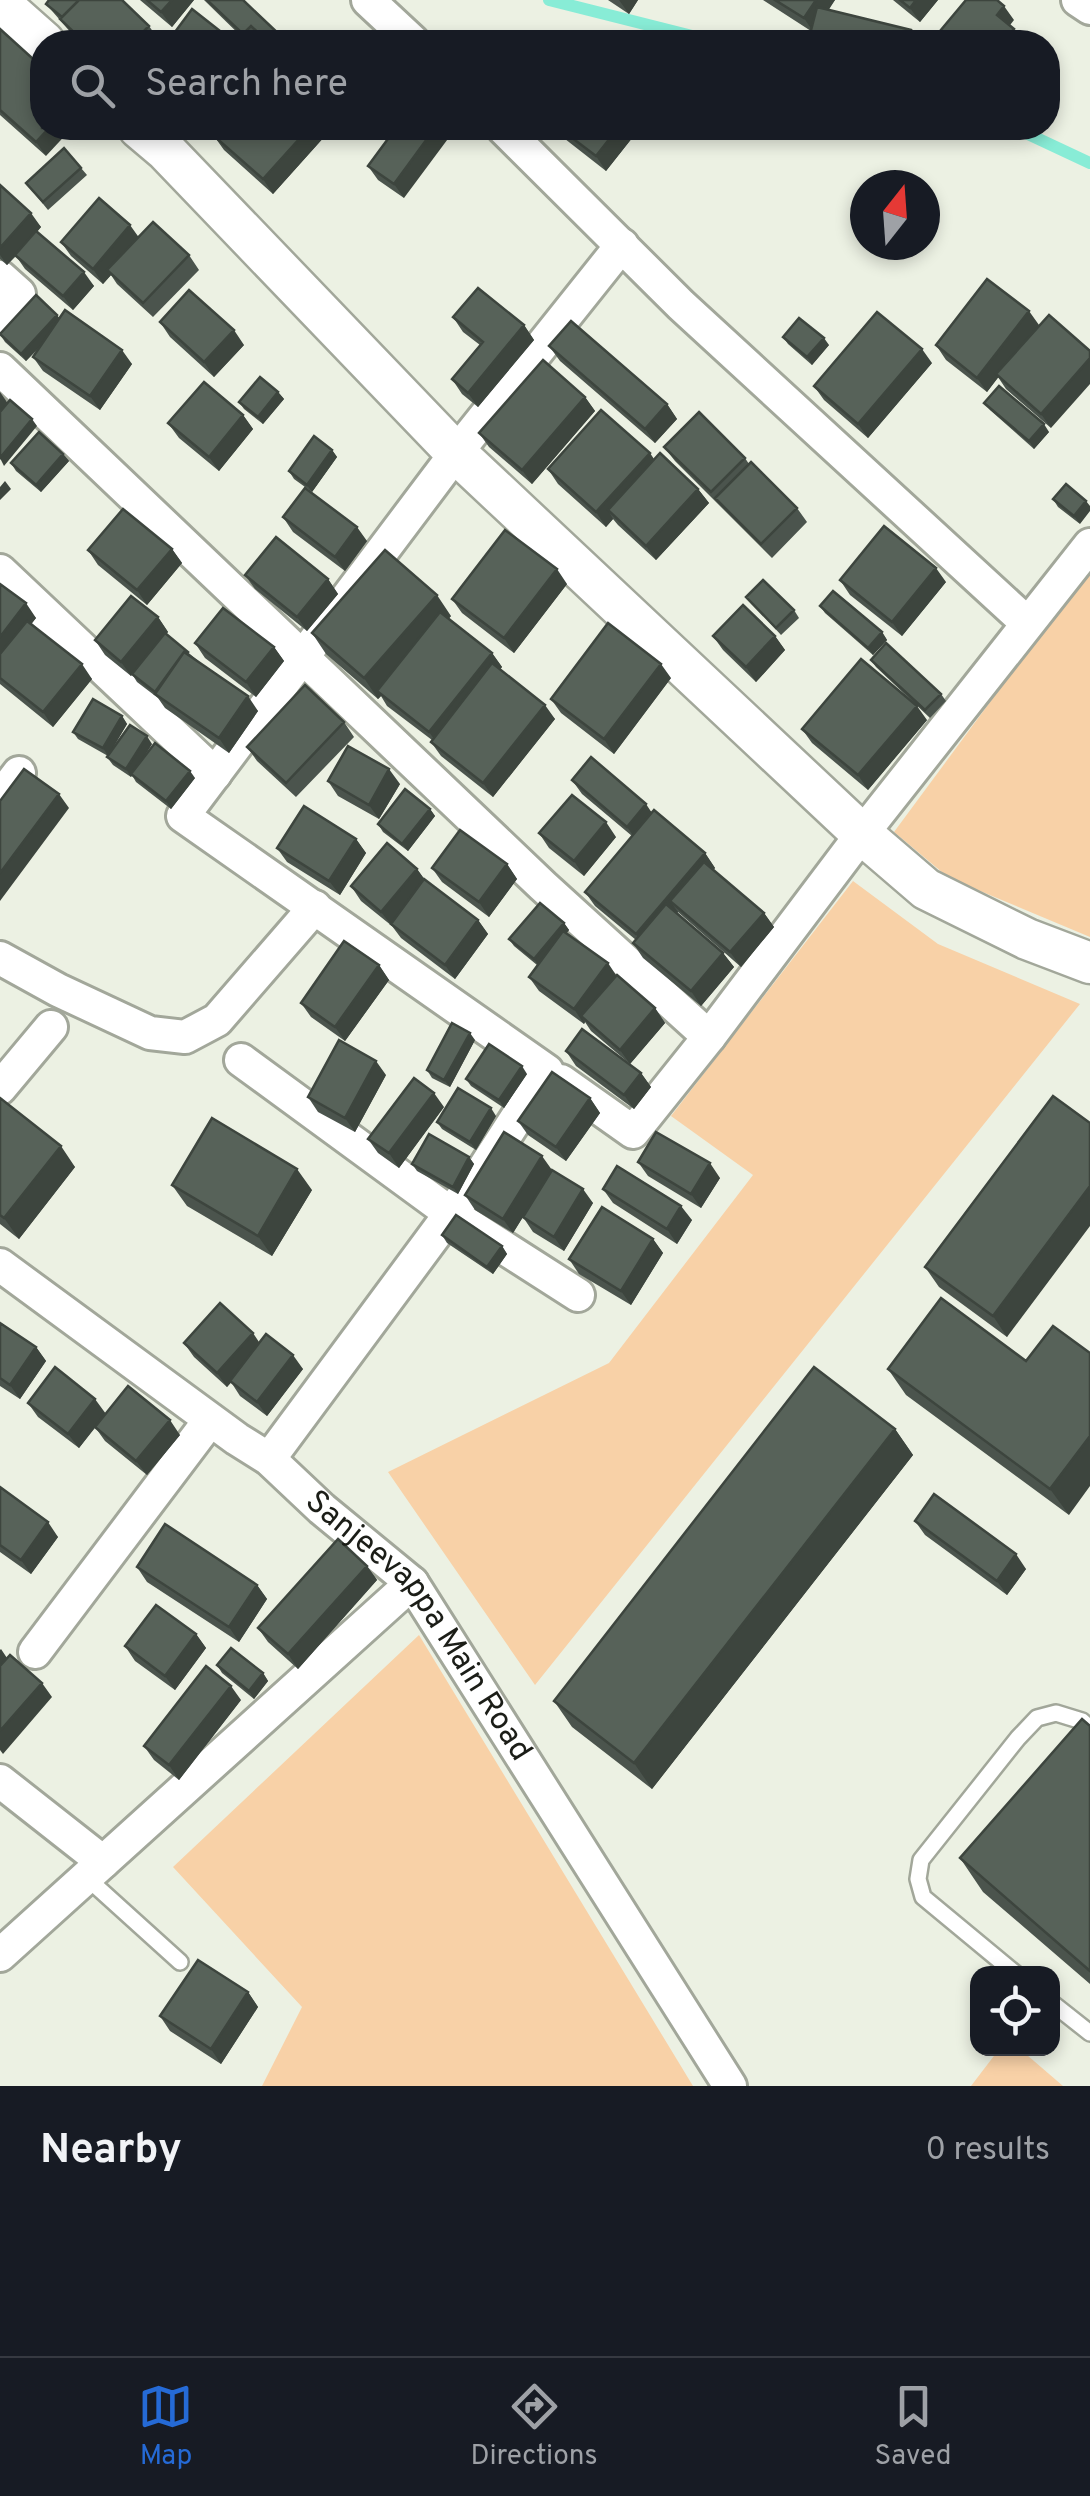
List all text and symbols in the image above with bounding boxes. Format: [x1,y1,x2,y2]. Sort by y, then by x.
search box [30,30,1060,140]
icon: search [65,58,120,113]
text: Search here [145,61,348,110]
north arrow [850,170,940,260]
street label: Sanjeevappa Main Road [296,1483,540,1769]
map controls [970,1966,1060,2056]
button: locate [970,1966,1060,2056]
text: Nearby [40,2125,182,2178]
text: 0 results [925,2131,1050,2171]
tab: Map [138,2379,193,2475]
tab: Directions [470,2379,598,2475]
tab: Saved [875,2379,952,2475]

